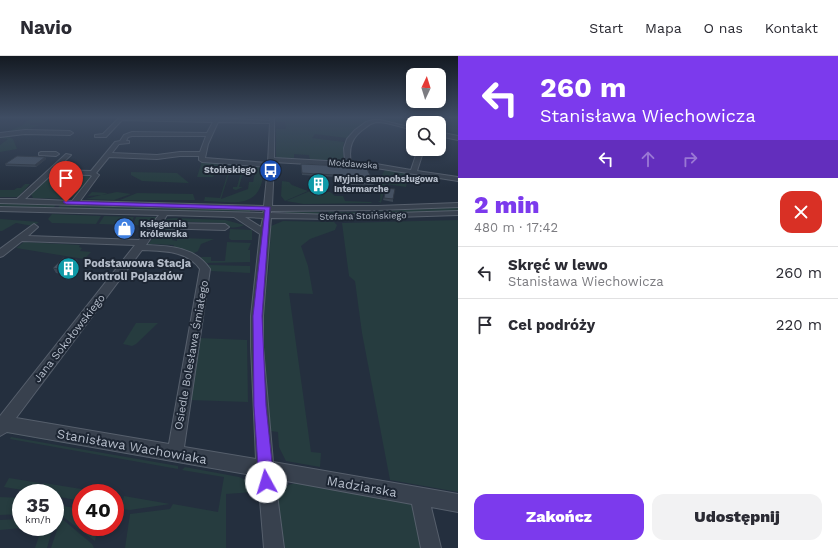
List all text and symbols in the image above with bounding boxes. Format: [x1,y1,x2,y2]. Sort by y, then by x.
text: Navio [20,16,72,39]
text: Start [589,20,623,36]
text: Mapa [645,20,682,36]
text: O nas [704,20,743,36]
text: Kontakt [765,20,818,36]
north arrow [406,68,446,108]
map controls [406,68,446,156]
text: 260 m [540,71,626,104]
icon: left [474,72,526,124]
text: Stanisława Wiechowicza [540,105,756,126]
button: search [406,116,446,156]
icon: left [595,148,617,170]
icon: ahead [637,148,659,170]
icon: right [679,148,701,170]
bus stop icon: Stoińskiego [258,157,284,183]
street label: Mołdawska [328,157,378,171]
pin [49,161,83,202]
place label: Stoińskiego [204,165,257,175]
icon: arrive [55,167,77,189]
building icon: Myjnia samoobsługowa Intermarche [306,171,332,197]
place label: Myjnia samoobsługowa Intermarche [334,174,439,194]
text: 2 min [474,191,539,219]
button: close [780,191,822,233]
street label: Stefana Stoińskiego [319,210,407,222]
shop icon: Księgarnia Królewska [111,216,137,242]
place label: Księgarnia Królewska [140,219,188,239]
text: 480 m · 17:42 [474,220,558,235]
building icon: Podstawowa Stacja Kontroli Pojazdów [55,256,81,282]
text: Skręć w lewo [508,256,608,274]
place label: Podstawowa Stacja Kontroli Pojazdów [84,257,192,283]
icon: left [474,262,496,284]
text: 260 m [775,264,822,282]
text: Stanisława Wiechowicza [508,274,664,289]
street label: Osiedle Bolesława Śmiałego [171,279,211,431]
street label: Jana Sokołowskiego [31,292,108,385]
icon: arrive [474,314,496,336]
text: Cel podróży [508,316,595,334]
text: 220 m [776,316,822,334]
street label: Stanisława Wachowiaka [56,426,209,467]
position arrow [245,461,287,503]
street label: Madziarska [326,473,399,500]
speed limit sign: 40 [72,484,124,536]
text: 35 [26,493,50,517]
button: Zakończ [474,494,644,540]
button: Udostępnij [652,494,822,540]
text: km/h [25,514,51,525]

